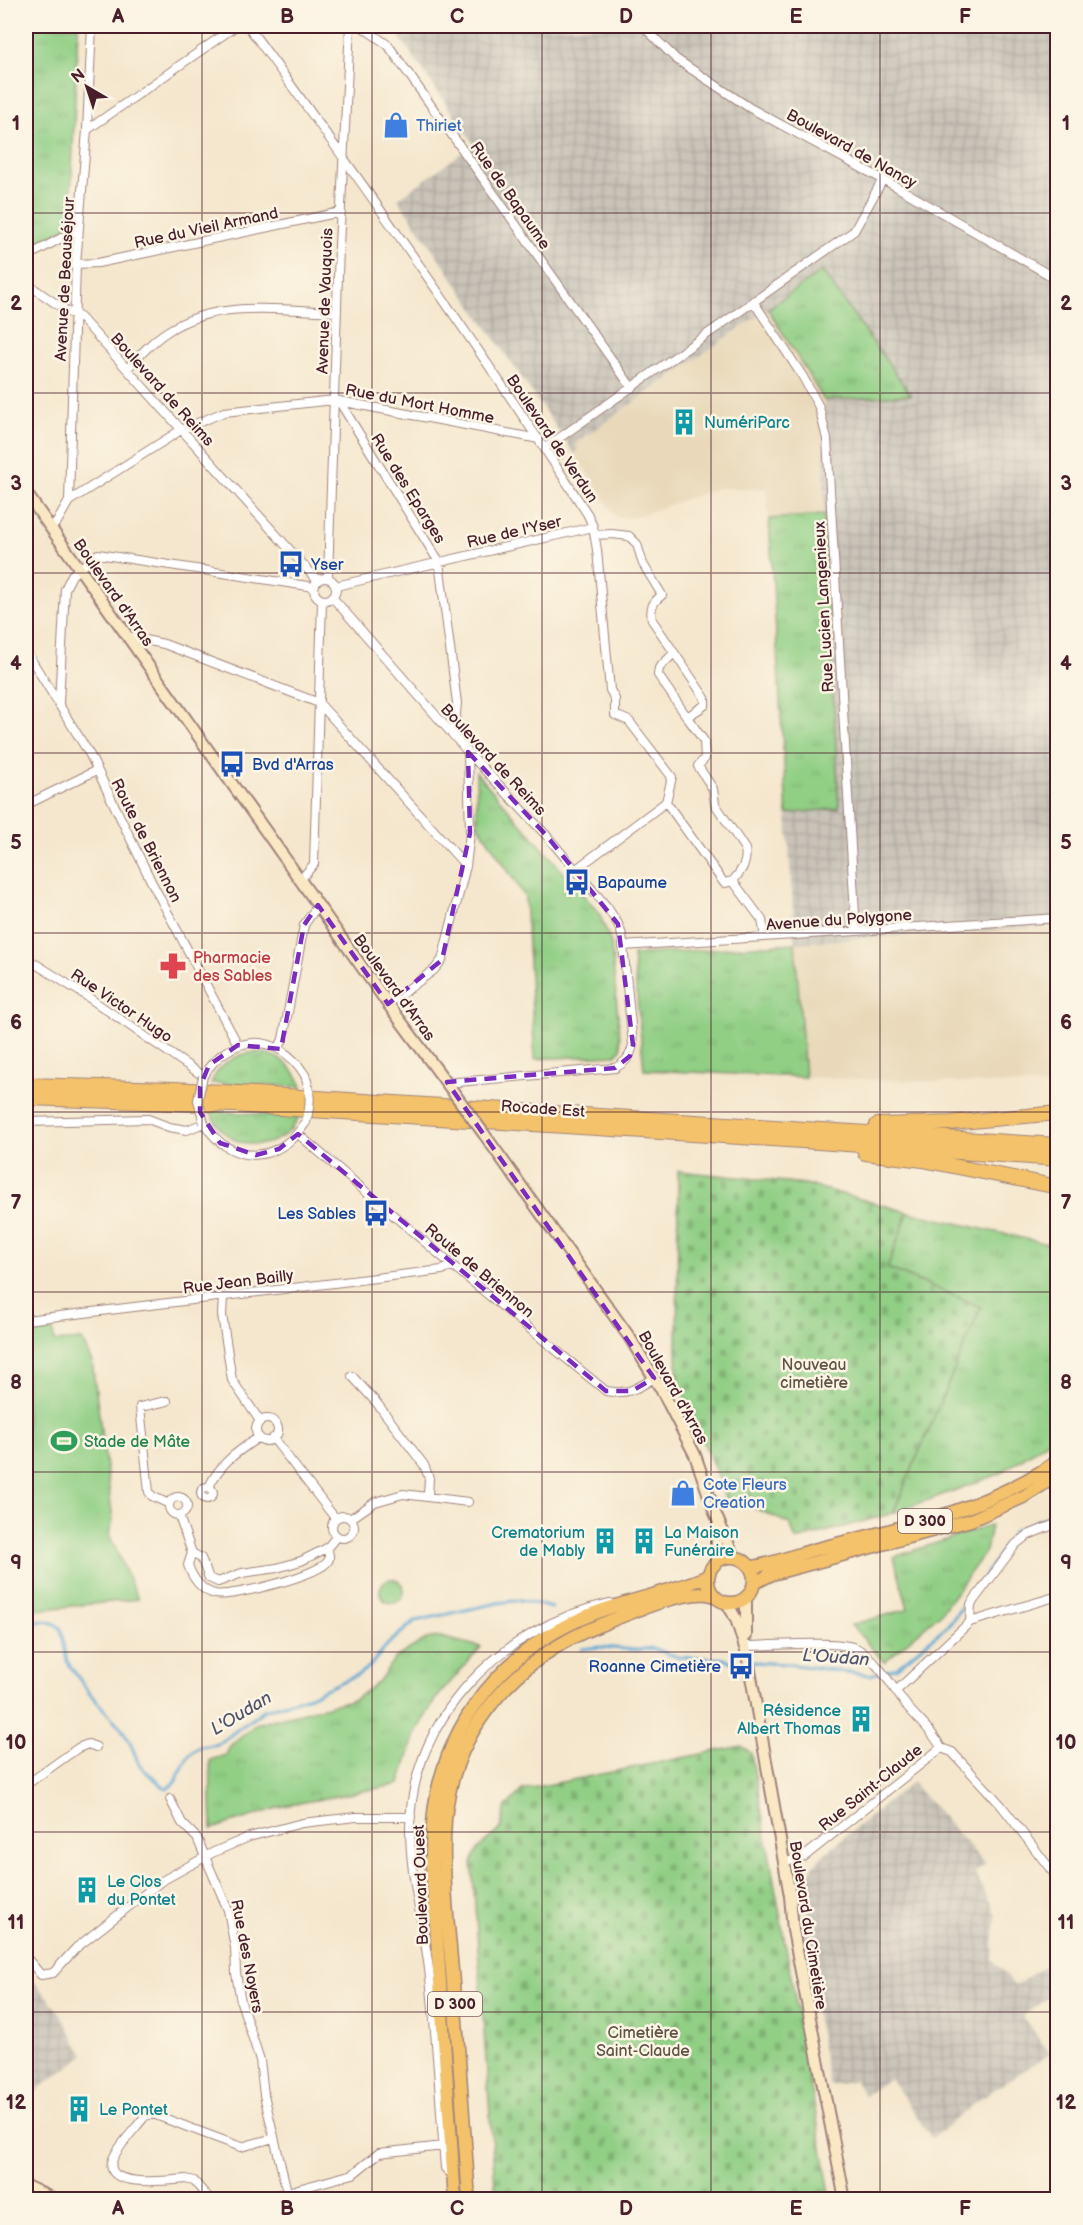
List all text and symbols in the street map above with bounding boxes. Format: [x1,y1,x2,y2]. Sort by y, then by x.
text: A [111,5,125,29]
text: B [280,5,294,29]
text: C [450,5,464,29]
text: D [619,5,633,29]
text: E [790,5,803,29]
text: F [959,5,971,29]
north arrow [57,57,117,117]
text: N [68,65,89,88]
street label: Boulevard de Nancy [783,106,920,193]
shop icon: Thiriet [381,110,411,140]
text: 1 [12,112,20,136]
text: 1 [1062,112,1070,136]
place label: Thiriet [416,117,462,136]
street label: Rue de Bapaume [466,138,554,254]
street label: Avenue de Beauséjour [52,196,79,362]
street label: Rue du Vieil Armand [133,204,280,253]
street label: Avenue de Vauquois [313,228,338,374]
text: 2 [10,292,22,316]
text: 2 [1060,292,1072,316]
street label: Boulevard de Reims [106,329,218,451]
street label: Boulevard de Verdun [502,371,602,506]
street label: Rue du Mort Homme [344,381,496,428]
building icon: NumériParc [669,407,699,437]
place label: NumériParc [704,414,790,433]
street label: Rue des Eparges [366,430,449,547]
text: 3 [10,472,22,496]
text: 3 [1060,472,1072,496]
street label: Rue de l'Yser [465,512,564,553]
street label: Rue Lucien Langenieux [810,520,838,693]
street label: Boulevard d'Arras [69,535,157,650]
bus stop icon: Yser [276,549,306,579]
place label: Yser [310,556,344,575]
text: 4 [10,652,22,676]
text: 4 [1060,652,1072,676]
street label: Boulevard de Reims [436,700,550,820]
bus stop icon: Bvd d'Arras [217,749,247,779]
place label: Bvd d'Arras [252,756,334,775]
street label: Route de Briennon [106,776,185,906]
text: 5 [10,831,22,855]
text: 5 [1060,831,1072,855]
bus stop icon: Bapaume [562,867,592,897]
place label: Bapaume [597,874,667,893]
street label: Avenue du Polygone [766,906,913,935]
street label: Boulevard d'Arras [349,931,439,1045]
place label: Pharmacie des Sables [193,949,272,986]
pharmacy icon: Pharmacie des Sables [158,951,188,981]
street label: Rue Victor Hugo [67,965,176,1047]
text: 6 [10,1011,22,1035]
text: 6 [1060,1011,1072,1035]
street label: Rocade Est [500,1097,586,1122]
text: 7 [10,1191,22,1215]
text: 7 [1060,1191,1072,1215]
bus stop icon: Les Sables [361,1198,391,1228]
place label: Les Sables [277,1205,356,1224]
street label: Route de Briennon [421,1220,537,1322]
street label: Rue Jean Bailly [182,1266,295,1299]
street label: Boulevard d'Arras [634,1328,712,1448]
park label: Nouveau cimetière [780,1356,849,1393]
text: 8 [10,1371,22,1395]
text: 8 [1060,1371,1072,1395]
sports icon: Stade de Mâte [49,1426,79,1456]
place label: Stade de Mâte [84,1433,190,1452]
place label: Cote Fleurs Creation [703,1476,787,1513]
shop icon: Cote Fleurs Creation [668,1478,698,1508]
road number: D 300 [898,1509,952,1533]
place label: Crematorium de Mably [491,1524,586,1561]
place label: La Maison Funéraire [664,1524,739,1561]
building icon: Crematorium de Mably [590,1526,620,1556]
building icon: La Maison Funéraire [629,1526,659,1556]
text: 9 [10,1551,22,1575]
text: 9 [1060,1551,1072,1575]
water label: L'Oudan [802,1645,870,1670]
bus stop icon: Roanne Cimetière [726,1651,756,1681]
place label: Roanne Cimetière [589,1658,722,1677]
water label: L'Oudan [207,1687,275,1740]
place label: Résidence Albert Thomas [737,1702,842,1739]
building icon: Résidence Albert Thomas [846,1704,876,1734]
text: 10 [6,1731,26,1755]
text: 10 [1056,1731,1076,1755]
street label: Rue Saint-Claude [815,1740,927,1836]
street label: Boulevard Ouest [410,1824,433,1946]
street label: Boulevard du Cimetière [785,1839,830,2011]
place label: Le Clos du Pontet [107,1873,176,1910]
building icon: Le Clos du Pontet [72,1875,102,1905]
street label: Rue des Noyers [226,1898,267,2015]
text: 11 [8,1911,24,1935]
text: 11 [1058,1911,1074,1935]
road number: D 300 [428,1992,482,2016]
park label: Cimetière Saint-Claude [596,2024,690,2061]
text: 12 [6,2091,26,2115]
text: 12 [1056,2091,1076,2115]
building icon: Le Pontet [64,2094,94,2124]
place label: Le Pontet [99,2101,168,2120]
text: A [111,2197,125,2221]
text: B [280,2197,294,2221]
text: C [450,2197,464,2221]
text: D [619,2197,633,2221]
text: E [790,2197,803,2221]
text: F [959,2197,971,2221]

